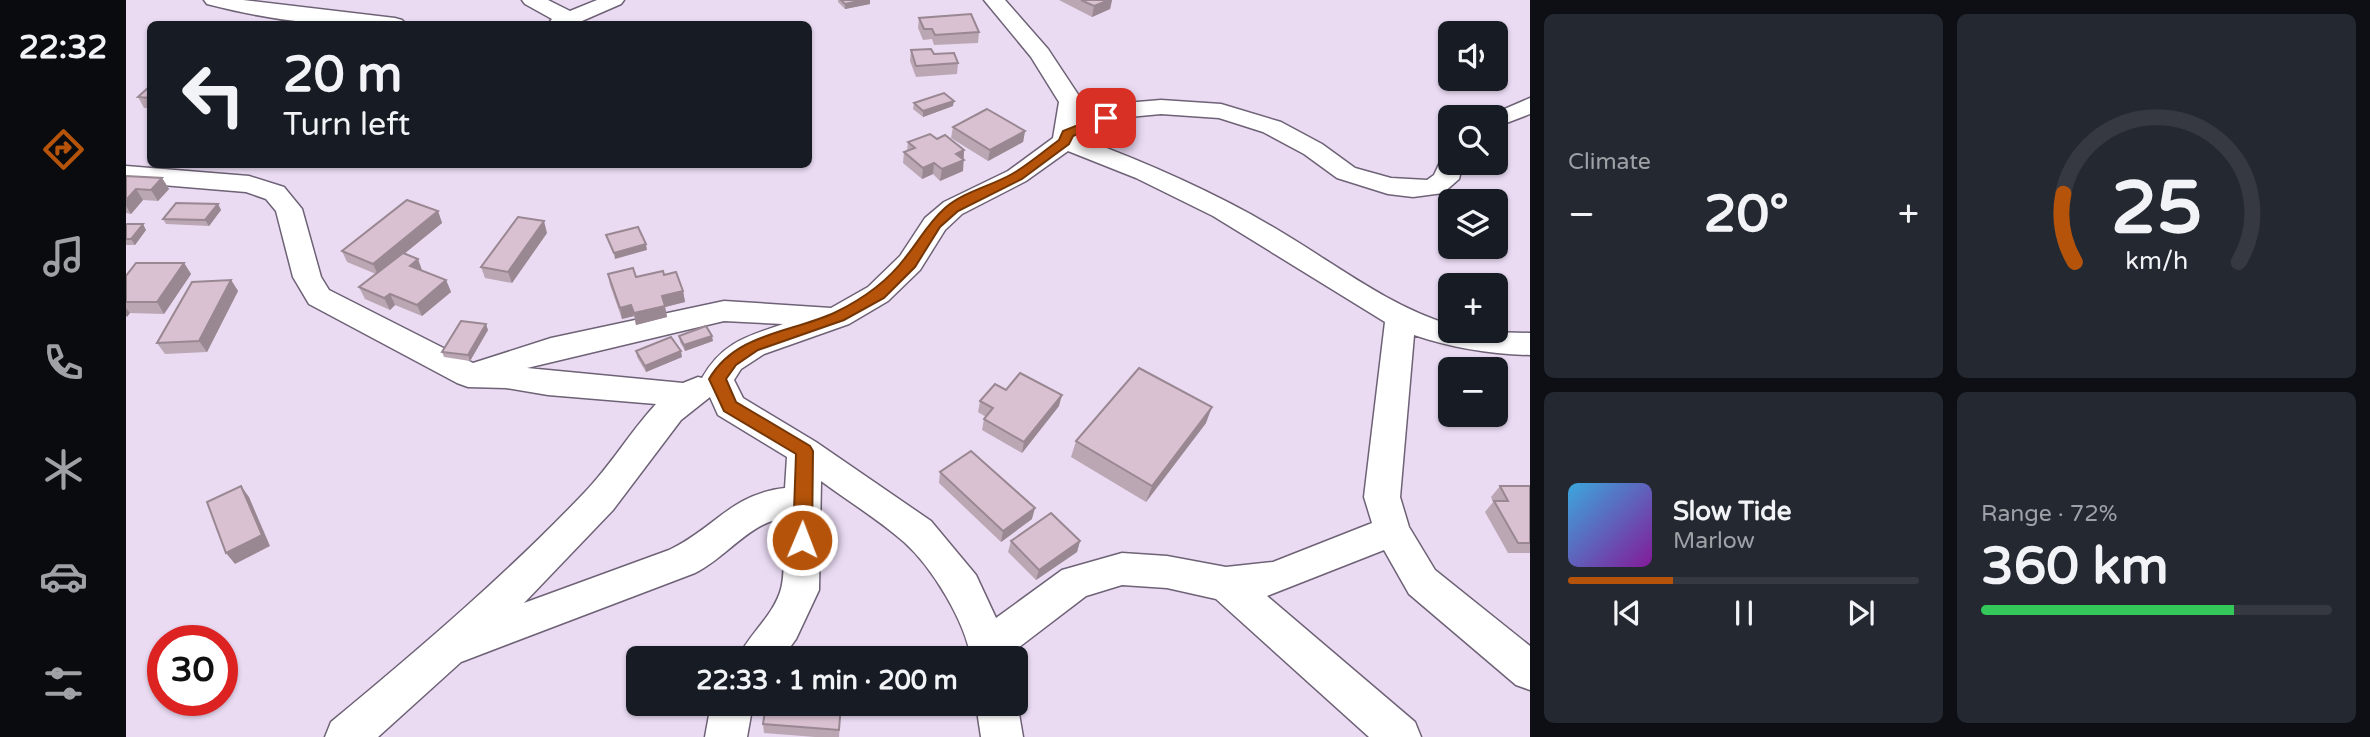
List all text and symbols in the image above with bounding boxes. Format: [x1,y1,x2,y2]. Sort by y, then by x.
map controls [1438,21,1508,427]
button: sound [1438,21,1508,91]
text: 22:32 [19,29,107,67]
text: 20 m [283,46,402,105]
icon: left [168,49,259,140]
pin [1076,88,1136,148]
icon: arrive [1087,99,1125,137]
button: search [1438,105,1508,175]
text: Turn left [283,106,410,144]
icon: directions [39,125,88,174]
text: Climate [1568,148,1651,176]
text: 25 [2111,165,2202,253]
text: 20° [1704,183,1789,246]
button: layers [1438,189,1508,259]
text: − [1568,192,1595,238]
text: + [1898,192,1919,238]
icon: music [39,232,88,281]
text: km/h [2125,246,2188,276]
button: + [1438,273,1508,343]
icon: phone [39,338,88,387]
button: − [1438,357,1508,427]
icon: climate [39,445,88,494]
text: Slow Tide [1673,496,1791,527]
text: Range · 72% [1981,500,2117,528]
position arrow [765,503,839,577]
text: Marlow [1673,527,1755,555]
text: 360 km [1981,535,2169,598]
icon: car [39,552,88,601]
icon: previous [1608,594,1646,632]
icon: pause [1725,594,1763,632]
icon: next [1842,594,1880,632]
speed limit sign: 30 [147,625,238,716]
icon: filters [39,659,88,708]
text: 22:33 · 1 min · 200 m [696,665,958,696]

